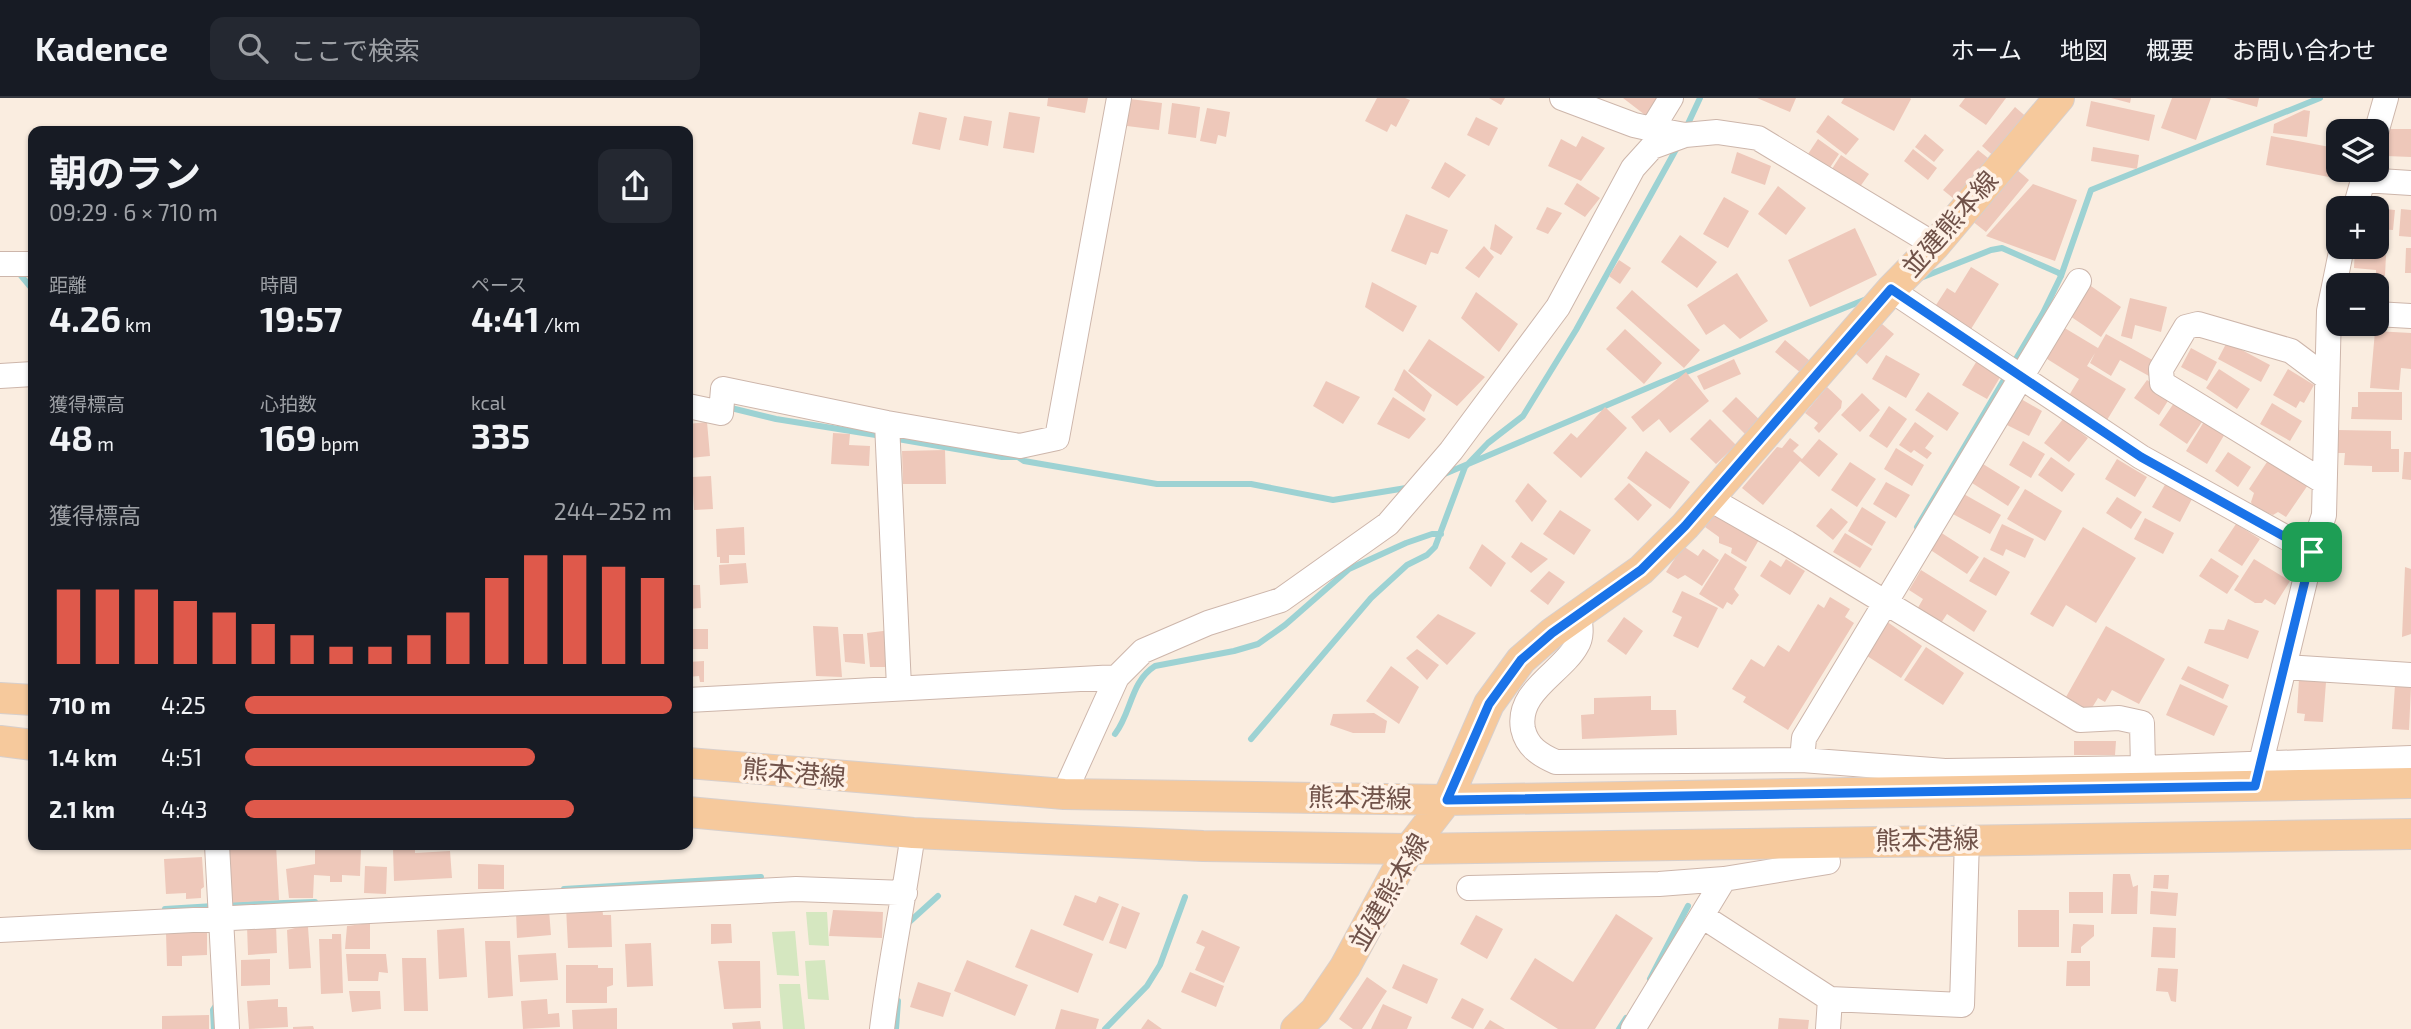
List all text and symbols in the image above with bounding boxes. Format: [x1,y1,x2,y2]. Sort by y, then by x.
search box [210,17,700,80]
text: Kadence [35,28,168,68]
icon: search [234,29,272,67]
text: ここで検索 [290,34,420,65]
text: ホーム [1951,35,2022,64]
text: 地図 [2060,35,2108,64]
text: 概要 [2146,35,2194,64]
text: お問い合わせ [2232,35,2376,64]
map controls [2326,119,2389,336]
button: layers [2326,119,2389,182]
text: 朝のラン [49,149,201,195]
button: share [598,149,672,223]
street label: 並建熊本線 [1895,164,2003,282]
button: + [2326,196,2389,259]
text: 09:29 · 6 × 710 m [49,198,218,226]
text: 距離 [49,273,87,296]
text: 時間 [260,273,298,296]
text: ペース [471,273,527,296]
button: − [2326,273,2389,336]
text: 4.26 [49,297,121,339]
text: 19:57 [260,297,343,339]
text: 4:41 [471,297,540,339]
text: km [121,313,151,336]
text: /km [540,313,580,336]
text: kcal [471,391,506,414]
text: 獲得標高 [49,392,125,415]
text: 心拍数 [260,392,317,415]
text: 335 [471,414,530,456]
text: 48 [49,416,93,458]
text: 169 [260,416,316,458]
text: m [93,432,114,455]
text: bpm [316,432,359,455]
text: 244–252 m [554,497,672,525]
text: 獲得標高 [49,501,141,529]
pin [2282,522,2342,582]
icon: arrive [2293,533,2331,571]
text: 710 m [49,691,111,719]
text: 4:25 [161,691,206,719]
text: 1.4 km [49,743,117,771]
text: 4:51 [161,743,202,771]
street label: 熊本港線 [741,752,847,791]
street label: 熊本港線 [1308,780,1412,813]
text: 2.1 km [49,795,115,823]
text: 4:43 [161,795,208,823]
street label: 熊本港線 [1875,822,1979,855]
street label: 並建熊本線 [1342,827,1434,955]

